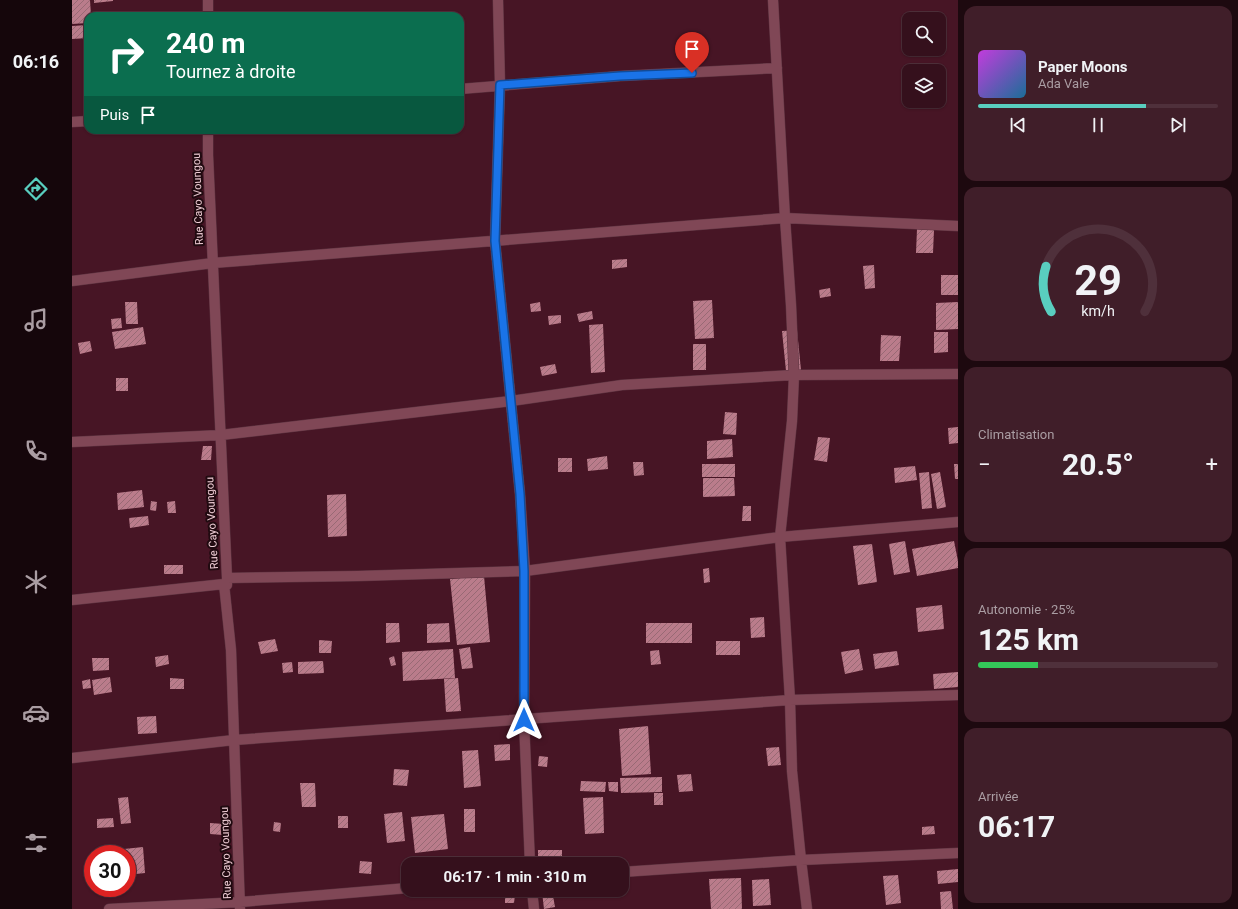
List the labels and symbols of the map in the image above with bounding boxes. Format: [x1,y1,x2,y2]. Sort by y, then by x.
pin [675,32,709,73]
street label: Rue Cayo Voungou [190,153,206,245]
street label: Rue Cayo Voungou [203,477,221,569]
position arrow [503,699,545,741]
street label: Rue Cayo Voungou [218,807,234,899]
speed limit sign: 30 [84,845,136,897]

